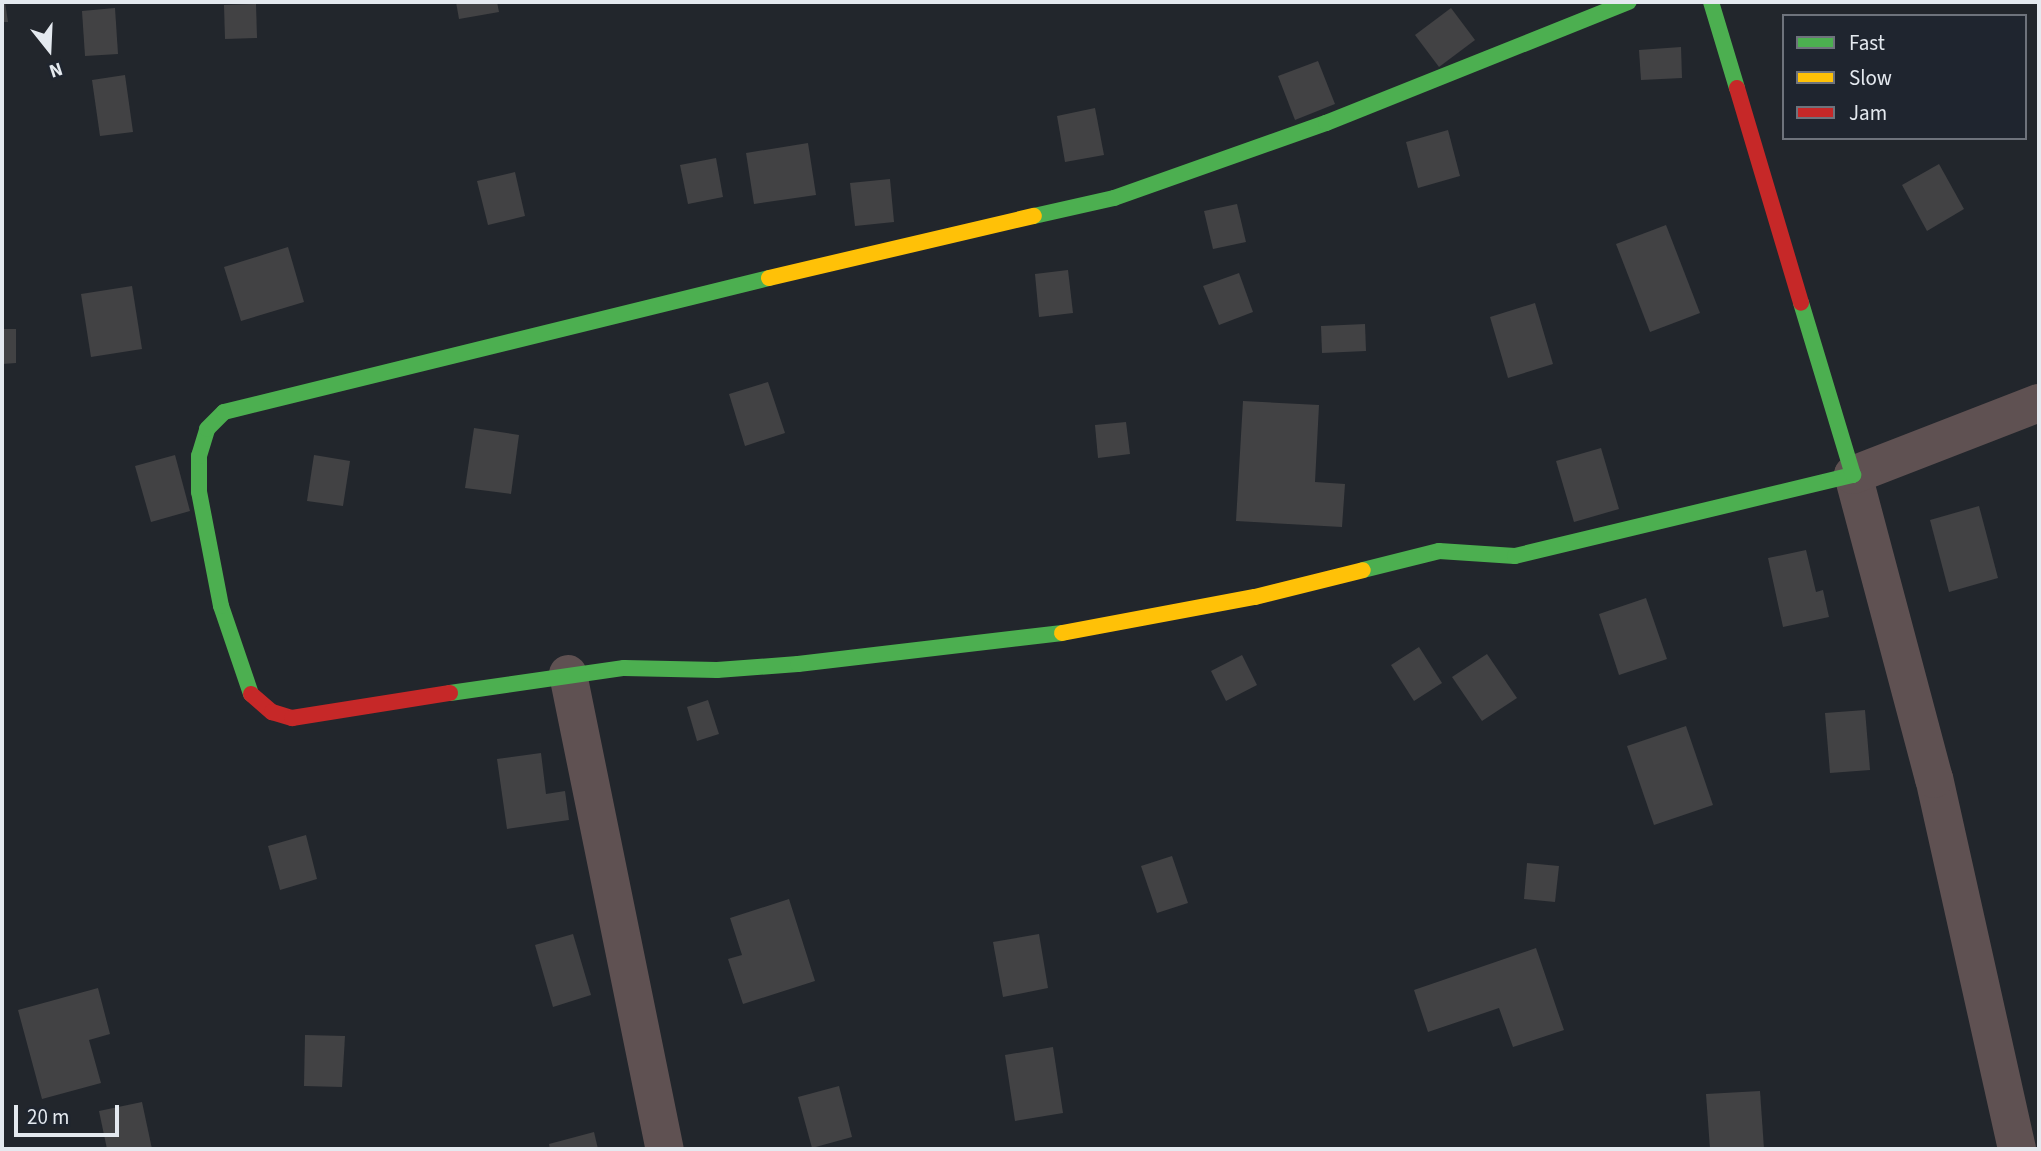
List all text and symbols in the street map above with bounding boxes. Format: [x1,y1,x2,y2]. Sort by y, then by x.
north arrow [14,14,84,84]
legend [1782,14,2027,140]
text: Fast [1849,28,1885,58]
text: N [45,55,66,84]
text: Slow [1849,63,1892,93]
text: Jam [1849,98,1887,128]
scale bar [18,1092,122,1136]
text: 20 m [27,1102,69,1132]

